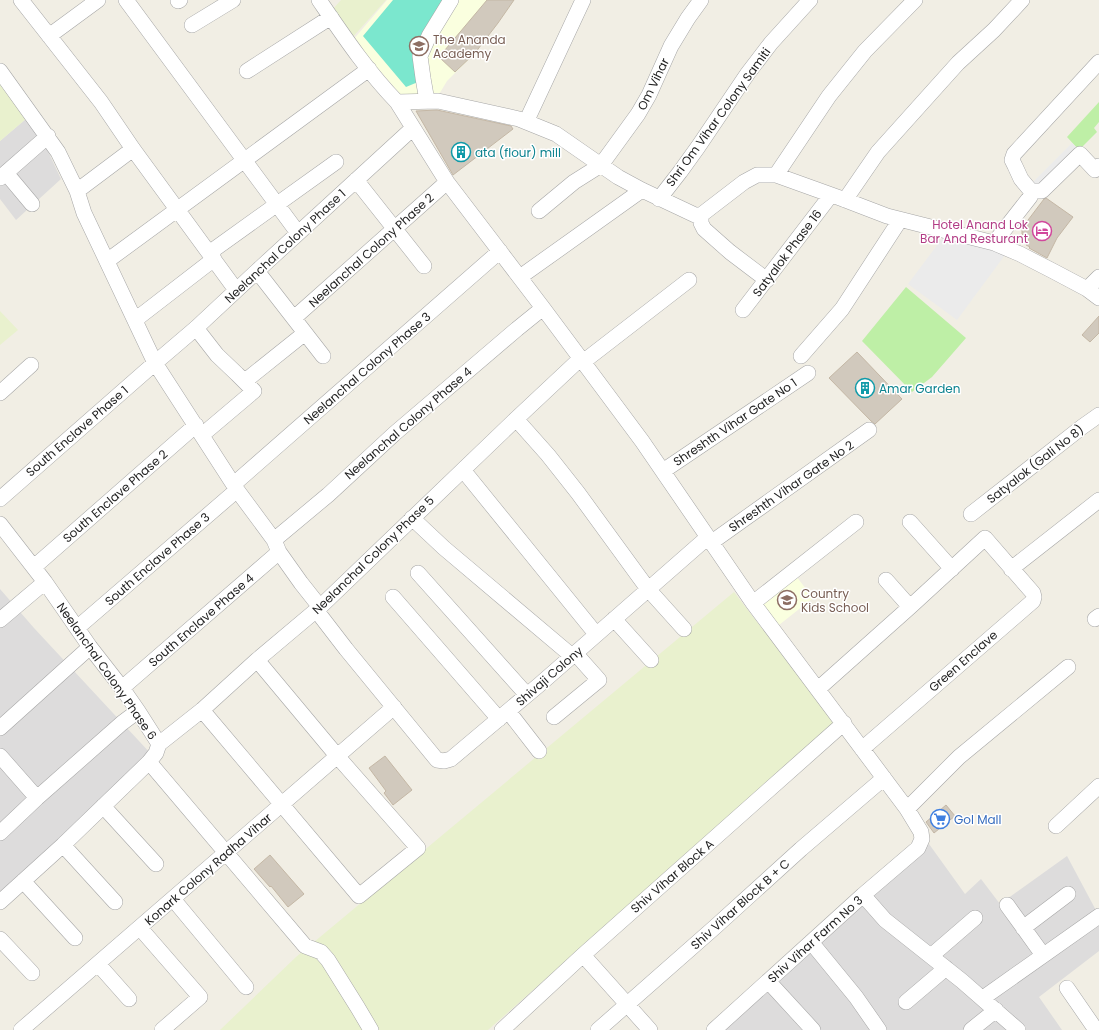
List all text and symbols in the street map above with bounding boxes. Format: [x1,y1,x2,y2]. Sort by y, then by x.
place label: The Ananda Academy [433,31,506,62]
school or university icon: The Ananda Academy [408,35,430,57]
street label: Shri Om Vihar Colony Samiti [662,44,774,190]
street label: Om Vihar [633,54,673,113]
building icon: ata (flour) mill [450,141,472,163]
place label: ata (flour) mill [475,144,561,161]
street label: Neelanchal Colony Phase 1 [221,185,349,307]
street label: Neelanchal Colony Phase 2 [305,189,437,311]
street label: Satyalok Phase 16 [748,206,826,300]
place label: Hotel Anand Lok Bar And Resturant [920,216,1029,247]
hotel icon: Hotel Anand Lok Bar And Resturant [1031,220,1053,242]
street label: Neelanchal Colony Phase 3 [300,308,434,428]
street label: Neelanchal Colony Phase 4 [341,363,476,483]
street label: Shreshth Vihar Gate No 1 [670,374,800,470]
building icon: Amar Garden [854,377,876,399]
place label: Amar Garden [879,380,960,397]
street label: South Enclave Phase 1 [22,382,132,480]
street label: Satyalok (Gali No 8) [983,421,1087,507]
street label: Shreshth Vihar Gate No 2 [725,436,857,536]
street label: South Enclave Phase 2 [59,446,171,546]
street label: Neelanchal Colony Phase 5 [308,492,438,618]
street label: South Enclave Phase 3 [101,509,213,609]
street label: South Enclave Phase 4 [145,569,258,671]
place label: Country Kids School [801,585,869,616]
school or university icon: Country Kids School [776,589,798,611]
street label: Neelanchal Colony Phase 6 [53,599,161,743]
street label: Green Enclave [925,626,1001,696]
street label: Shivaji Colony [512,642,586,710]
supermarket icon: Gol Mall [929,808,951,830]
street label: Konark Colony Radha Vihar [141,809,276,929]
place label: Gol Mall [954,811,1002,828]
street label: Shiv Vihar Block A [627,835,717,917]
street label: Shiv Vihar Block B + C [687,855,793,953]
street label: Shiv Vihar Farm No 3 [764,892,866,986]

